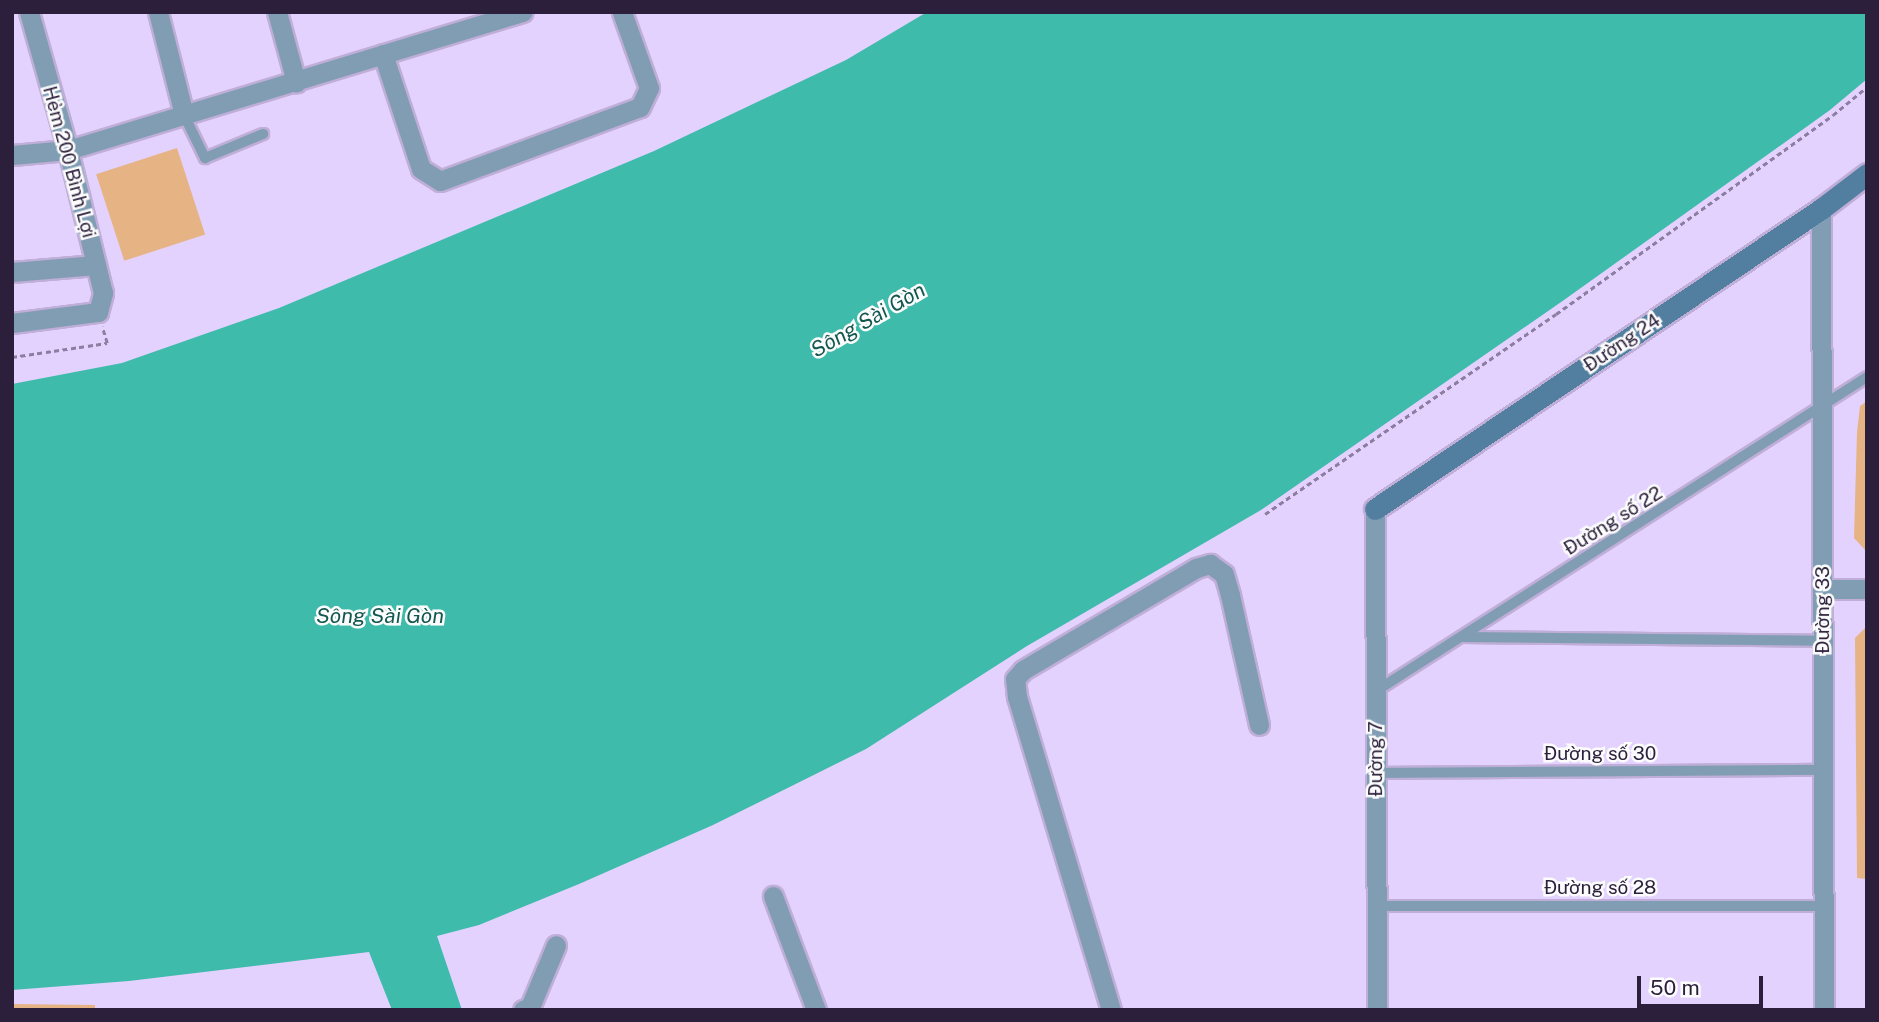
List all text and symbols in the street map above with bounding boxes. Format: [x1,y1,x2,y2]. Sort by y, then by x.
street label: Hẻm 200 Bình Lợi [38,84,100,240]
water label: Sông Sài Gòn [806,277,930,363]
street label: Đường 24 [1579,309,1665,377]
street label: Đường số 22 [1560,482,1666,560]
street label: Đường 33 [1812,566,1834,654]
water label: Sông Sài Gòn [316,603,444,629]
street label: Đường 7 [1365,721,1387,797]
street label: Đường số 30 [1544,743,1656,765]
street label: Đường số 28 [1544,877,1656,899]
scale bar [1641,962,1767,1006]
text: 50 m [1650,975,1700,1000]

